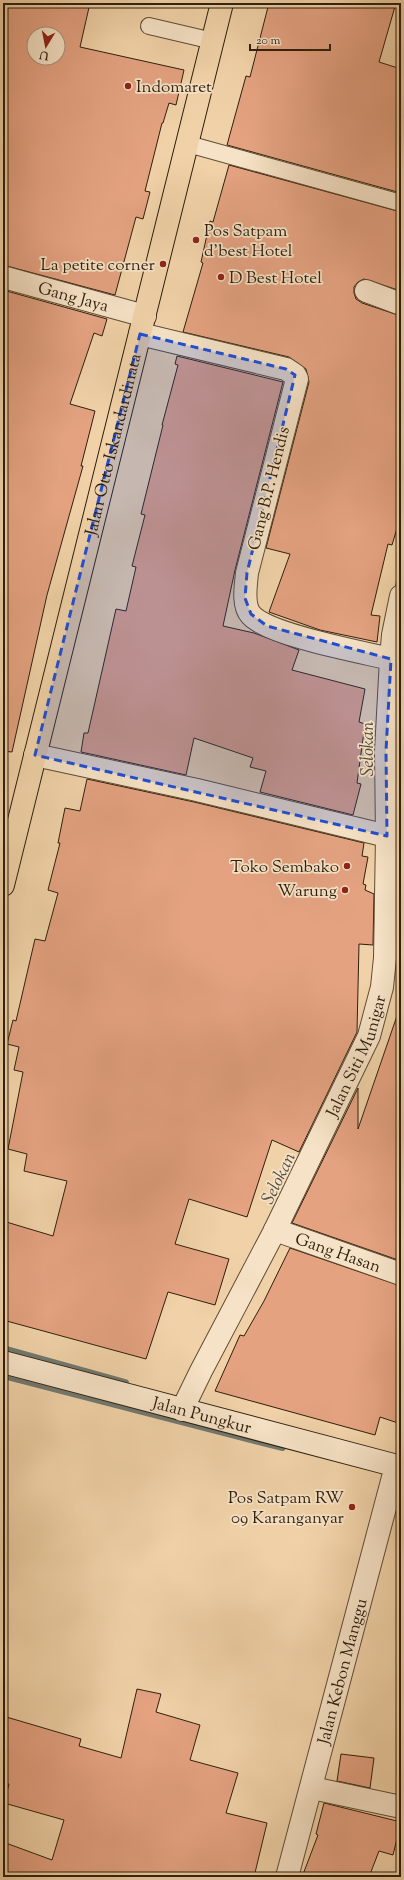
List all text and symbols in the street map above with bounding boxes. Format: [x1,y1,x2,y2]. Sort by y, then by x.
north arrow [26,26,66,66]
scale bar [250,26,330,52]
text: 20 m [256,32,281,50]
text: U [39,46,51,64]
place label: Indomaret [136,76,212,100]
marker: Indomaret [123,81,133,91]
place label: Pos Satpam d'best Hotel [204,220,293,264]
marker: Pos Satpam d'best Hotel [191,235,201,245]
place label: La petite corner [41,254,156,278]
marker: La petite corner [158,259,168,269]
place label: D Best Hotel [229,267,322,291]
marker: D Best Hotel [216,272,226,282]
street label: Gang Jaya [35,277,111,319]
street label: Jalan Otto Iskandardinata [80,351,149,539]
street label: Gang B.P. Hendis [243,424,297,553]
water label: Selokan [356,721,382,776]
place label: Toko Sembako [230,856,339,880]
marker: Toko Sembako [342,861,352,871]
place label: Warung [277,880,337,904]
marker: Warung [340,885,350,895]
street label: Jalan Siti Munigar [321,992,393,1123]
water label: Selokan [256,1148,304,1209]
street label: Gang Hasan [291,1228,384,1280]
street label: Jalan Pungkur [149,1392,254,1441]
place label: Pos Satpam RW 09 Karanganyar [228,1487,345,1531]
marker: Pos Satpam RW 09 Karanganyar [347,1502,357,1512]
street label: Jalan Kebon Manggu [312,1596,374,1748]

